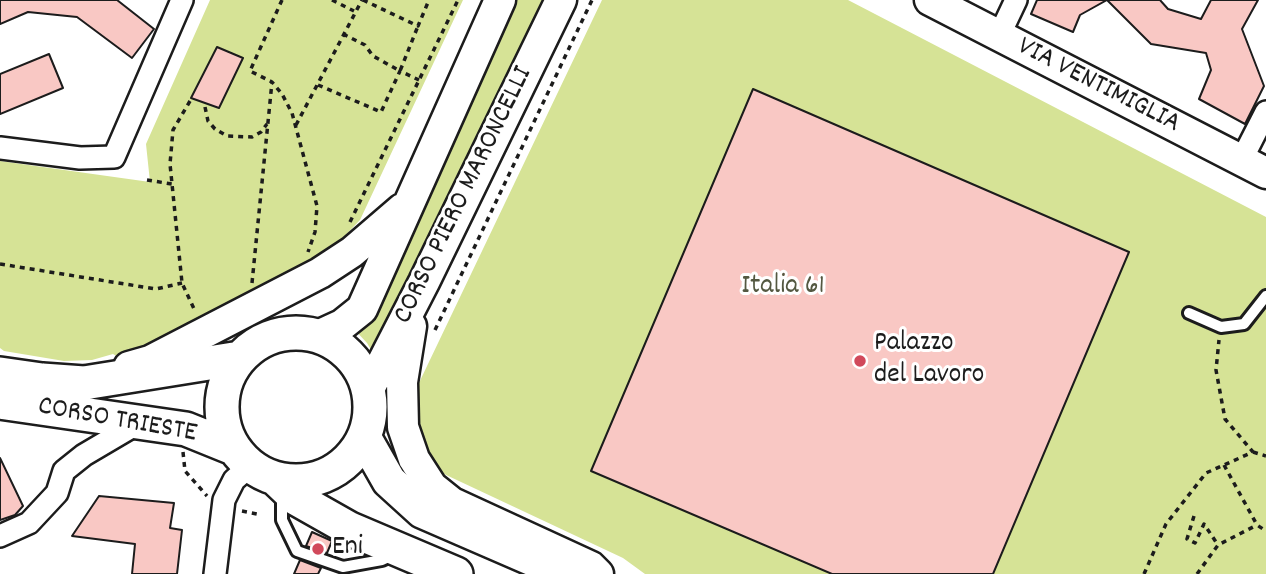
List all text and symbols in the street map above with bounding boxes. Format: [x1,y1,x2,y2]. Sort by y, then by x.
street label: VIA VENTIMIGLIA [1011,32,1185,142]
street label: CORSO PIERO MARONCELLI [388,62,542,330]
park label: Italia 61 [741,271,825,305]
place label: Palazzo del Lavoro [874,328,984,394]
marker: Palazzo del Lavoro [852,353,868,369]
street label: CORSO TRIESTE [35,391,199,453]
place label: Eni [332,532,363,566]
marker: Eni [310,541,326,557]

